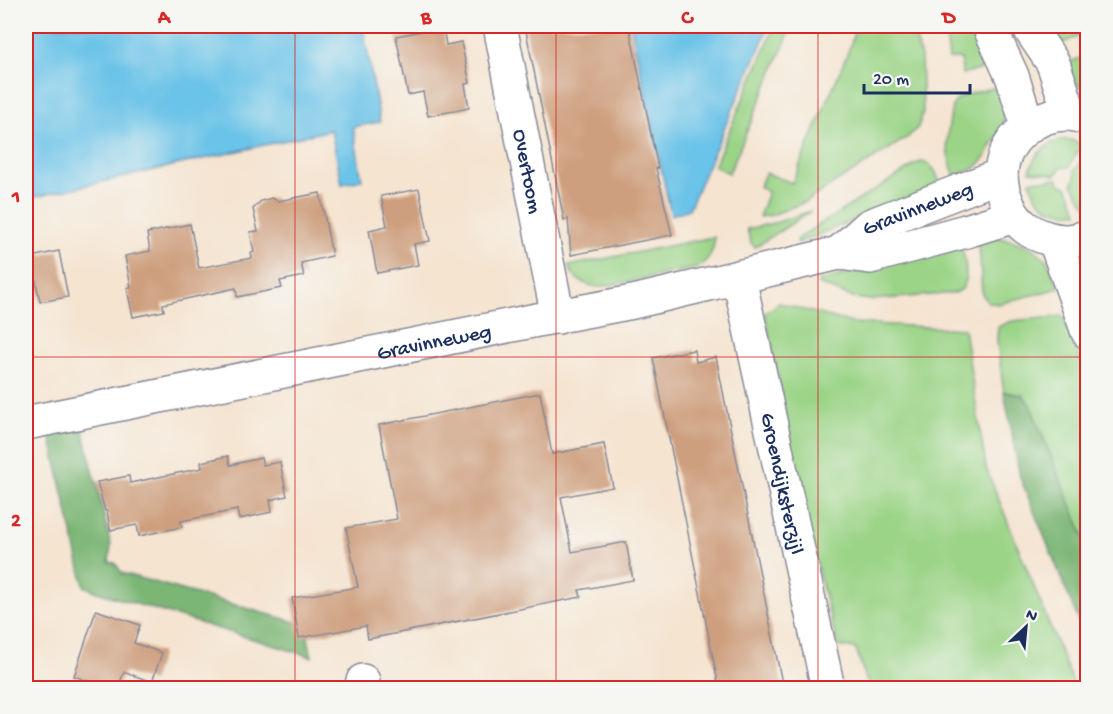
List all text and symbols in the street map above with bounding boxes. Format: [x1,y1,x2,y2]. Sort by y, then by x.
text: A [157,8,172,31]
text: B [420,8,432,31]
text: C [681,8,695,31]
text: D [940,8,956,31]
scale bar [864,57,970,95]
text: 20 m [873,70,909,91]
street label: Overtoom [505,127,546,216]
street label: Gravinneweg [860,178,977,243]
text: 1 [11,187,20,210]
street label: Gravinneweg [375,320,494,368]
street label: Groendijksterzijl [753,411,808,557]
text: 2 [11,511,21,534]
north arrow [996,597,1056,657]
text: N [1022,606,1040,628]

